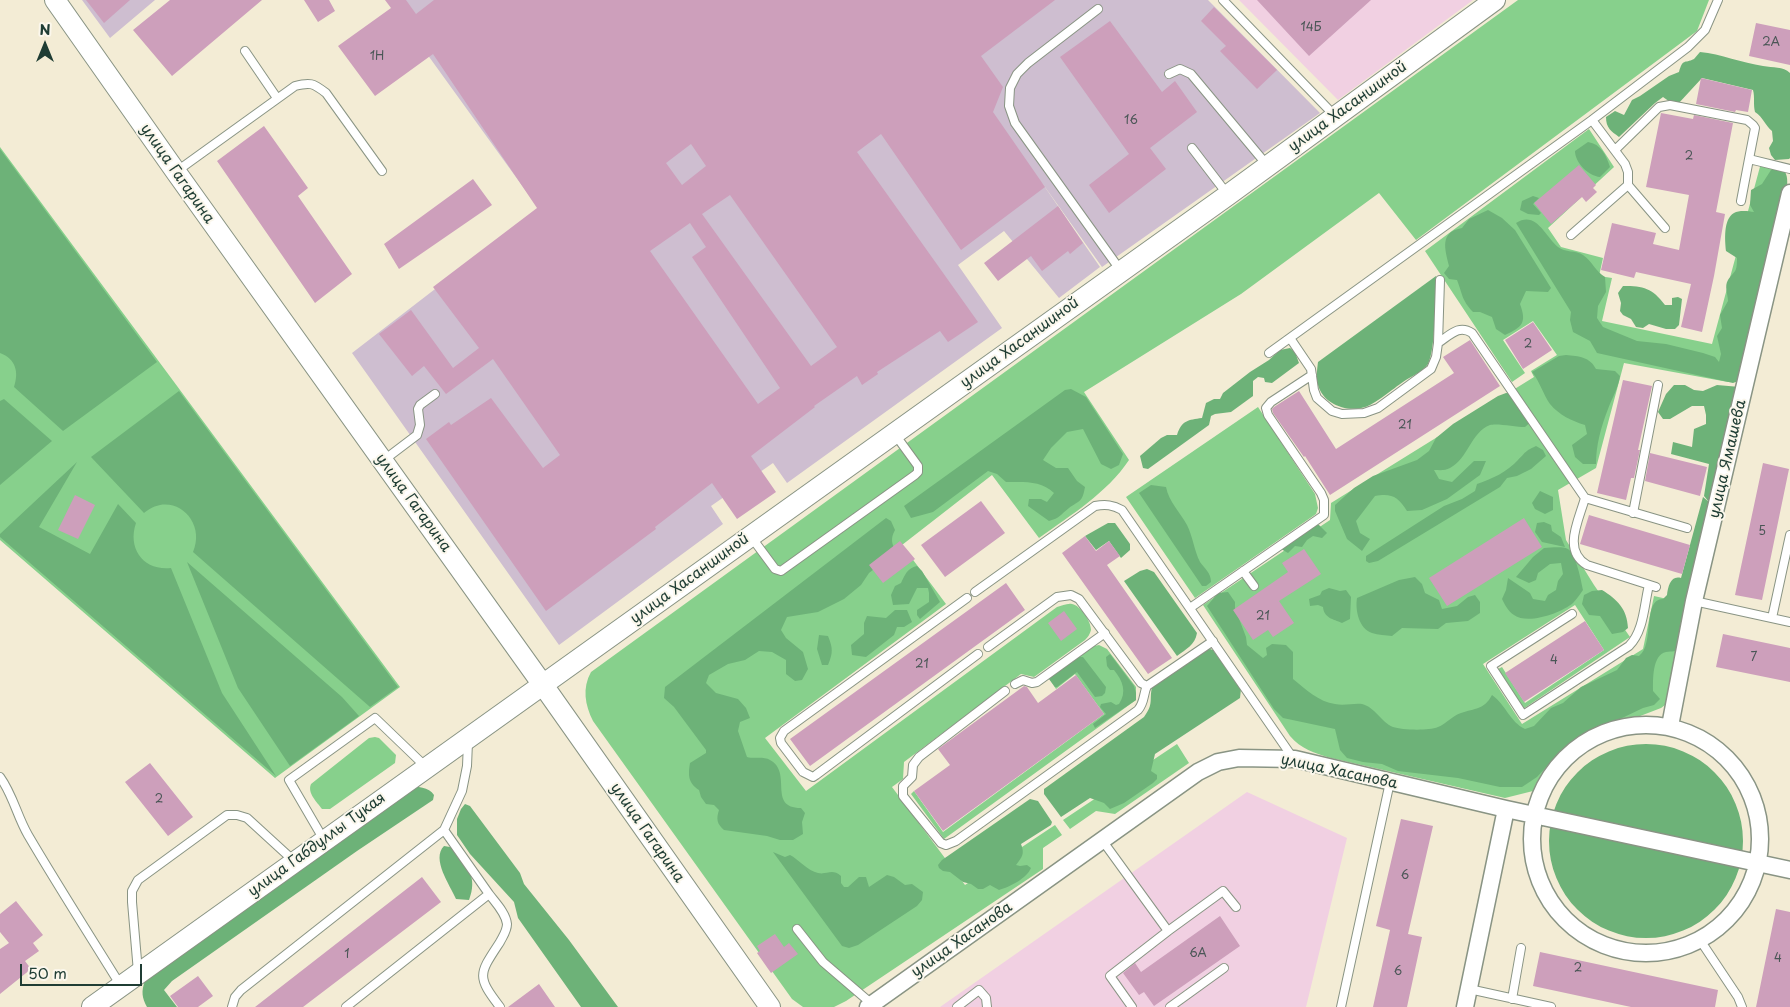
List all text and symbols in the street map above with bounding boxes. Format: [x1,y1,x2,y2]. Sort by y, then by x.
text: N [39,19,51,40]
north arrow [20,20,70,70]
house number: 14Б [1300,21,1322,35]
house number: 2А [1762,36,1780,50]
house number: 1Н [370,50,384,64]
street label: улица Хасаншиной [1285,58,1411,156]
house number: 16 [1124,114,1138,128]
street label: улица Гагарина [136,121,218,227]
house number: 2 [1685,150,1693,164]
street label: улица Хасаншиной [957,294,1083,392]
house number: 2 [1524,338,1532,352]
street label: улица Ямашева [1706,398,1750,520]
house number: 21 [1398,419,1412,433]
street label: улица Гагарина [371,450,455,556]
house number: 5 [1758,525,1766,539]
street label: улица Хасаншиной [627,530,753,628]
house number: 21 [1256,610,1270,624]
house number: 7 [1751,651,1757,665]
house number: 4 [1550,654,1558,668]
house number: 21 [915,658,929,672]
street label: улица Хасанова [1279,751,1399,793]
street label: улица Гагарина [606,780,688,886]
street label: улица Габдуллы Тукая [245,789,389,901]
house number: 2 [155,793,163,807]
house number: 6 [1401,869,1409,883]
street label: улица Хасанова [908,898,1016,982]
house number: 6А [1189,947,1207,961]
house number: 1 [344,948,350,962]
house number: 4 [1774,952,1782,966]
scale bar [22,954,145,986]
text: 50 m [28,961,67,984]
house number: 2 [1574,962,1582,976]
house number: 6 [1394,965,1402,979]

